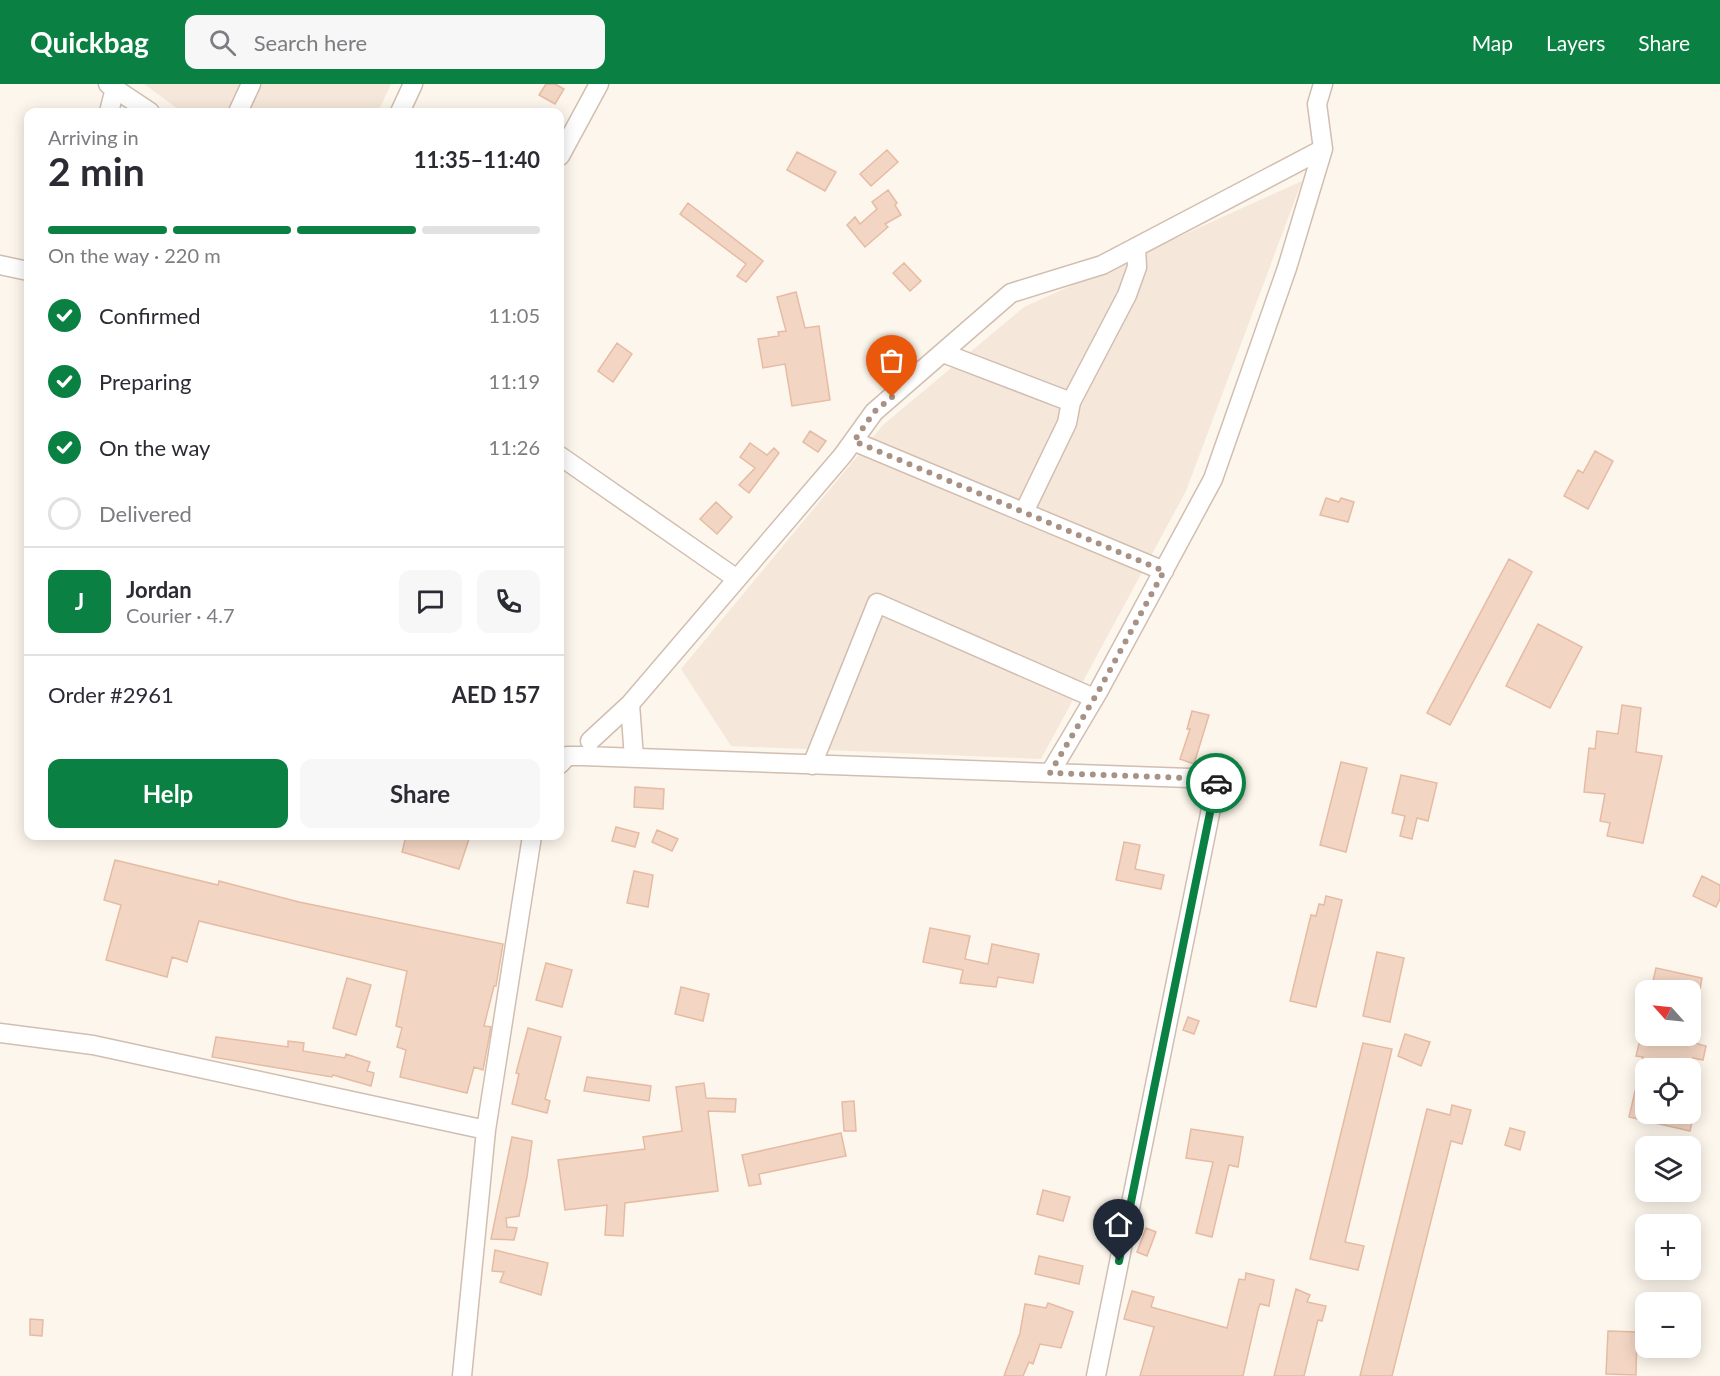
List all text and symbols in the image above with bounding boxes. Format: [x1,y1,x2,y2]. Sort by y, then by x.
search box [185,15,605,69]
text: Quickbag [30,25,149,59]
icon: search [206,26,239,59]
text: Search here [254,29,367,56]
text: Map [1472,30,1513,55]
text: Layers [1546,30,1605,55]
text: Share [1638,30,1690,55]
text: Arriving in [48,125,139,149]
text: 11:35–11:40 [414,146,540,173]
text: 2 min [48,148,145,194]
text: On the way · 220 m [48,243,221,267]
icon: check [48,299,81,332]
text: Confirmed [99,302,201,329]
text: 11:05 [489,303,540,327]
pin [866,335,917,397]
icon: bag [875,344,908,377]
icon: check [48,365,81,398]
text: Preparing [99,368,191,395]
text: 11:19 [489,369,540,393]
icon: check [48,431,81,464]
text: On the way [99,434,210,461]
text: 11:26 [489,435,540,459]
text: Delivered [99,500,192,527]
button: chat [399,570,462,633]
button: phone [477,570,540,633]
text: Jordan [126,576,192,603]
text: J [75,588,84,615]
text: Courier · 4.7 [126,603,235,627]
text: Order #2961 [48,681,174,708]
text: AED 157 [452,681,540,708]
courier [1186,753,1246,813]
button: Help [48,759,288,828]
button: Share [300,759,540,828]
icon: car [1200,767,1233,800]
north arrow [1635,980,1701,1046]
map controls [1635,980,1701,1358]
button: locate [1635,1058,1701,1124]
button: layers [1635,1136,1701,1202]
pin [1093,1199,1144,1261]
icon: home [1102,1208,1135,1241]
button: + [1635,1214,1701,1280]
button: − [1635,1292,1701,1358]

